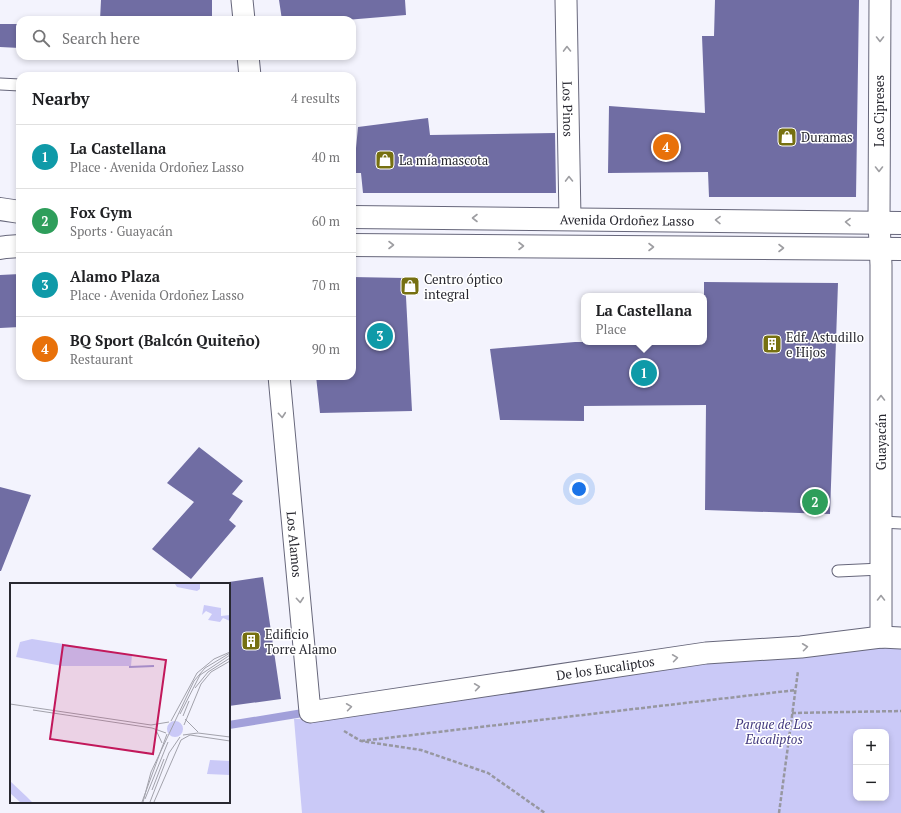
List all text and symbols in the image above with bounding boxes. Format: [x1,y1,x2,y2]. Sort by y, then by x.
search box [16,16,356,60]
icon: search [30,27,52,49]
text: Search here [62,28,140,48]
one-way arrow [876,36,884,42]
one-way arrow [563,46,571,52]
street label: Los Cipreses [870,75,888,147]
street label: Los Pinos [558,81,578,137]
text: Nearby [32,87,90,110]
text: 4 results [291,89,340,107]
shop icon: Duramas [776,126,798,148]
place label: Duramas [801,128,853,146]
pin: 4 [653,132,679,162]
text: La Castellana [70,138,166,158]
text: 1 [41,148,49,166]
text: 40 m [312,148,340,166]
shop icon: La mía mascota [374,149,396,171]
place label: La mía mascota [399,151,489,169]
text: Place · Avenida Ordoñez Lasso [70,158,244,176]
one-way arrow [875,166,883,172]
one-way arrow [565,176,573,182]
text: Fox Gym [70,202,132,222]
street label: Avenida Ordoñez Lasso [560,210,694,230]
text: 2 [41,212,49,230]
text: 60 m [312,212,340,230]
one-way arrow [472,214,478,222]
one-way arrow [715,216,721,224]
one-way arrow [845,218,851,226]
text: Sports · Guayacán [70,222,173,240]
one-way arrow [388,241,394,249]
one-way arrow [518,242,524,250]
one-way arrow [648,243,654,251]
one-way arrow [778,244,784,252]
text: Alamo Plaza [70,266,160,286]
place label: Centro óptico integral [424,270,503,303]
shop icon: Centro óptico integral [399,275,421,297]
text: 3 [41,276,49,294]
text: 70 m [312,276,340,294]
text: Place · Avenida Ordoñez Lasso [70,286,244,304]
popup [581,293,707,345]
text: La Castellana [596,300,692,320]
text: Place [596,320,626,338]
pin: 3 [367,321,393,351]
place label: Edf. Astudillo e Hijos [786,328,864,361]
text: BQ Sport (Balcón Quiteño) [70,330,260,350]
building icon: Edf. Astudillo e Hijos [761,333,783,355]
text: 4 [41,340,49,358]
text: 90 m [312,340,340,358]
text: Restaurant [70,350,133,368]
pin: 1 [631,358,657,388]
one-way arrow [877,395,885,401]
one-way arrow [278,412,287,418]
street label: Guayacán [872,414,890,470]
your location [569,479,589,499]
pin: 2 [802,487,828,517]
street label: Los Alamos [283,510,307,578]
inset map [10,583,230,803]
one-way arrow [877,595,885,601]
one-way arrow [295,597,304,603]
place label: Edificio Torre Alamo [265,625,337,658]
building icon: Edificio Torre Alamo [240,630,262,652]
one-way arrow [802,643,808,652]
street label: De los Eucaliptos [555,652,656,684]
one-way arrow [672,654,678,663]
one-way arrow [474,683,481,692]
one-way arrow [346,703,352,711]
park label: Parque de Los Eucaliptos [734,715,813,748]
map controls [853,729,889,801]
button: + [853,729,889,765]
button: − [853,765,889,801]

